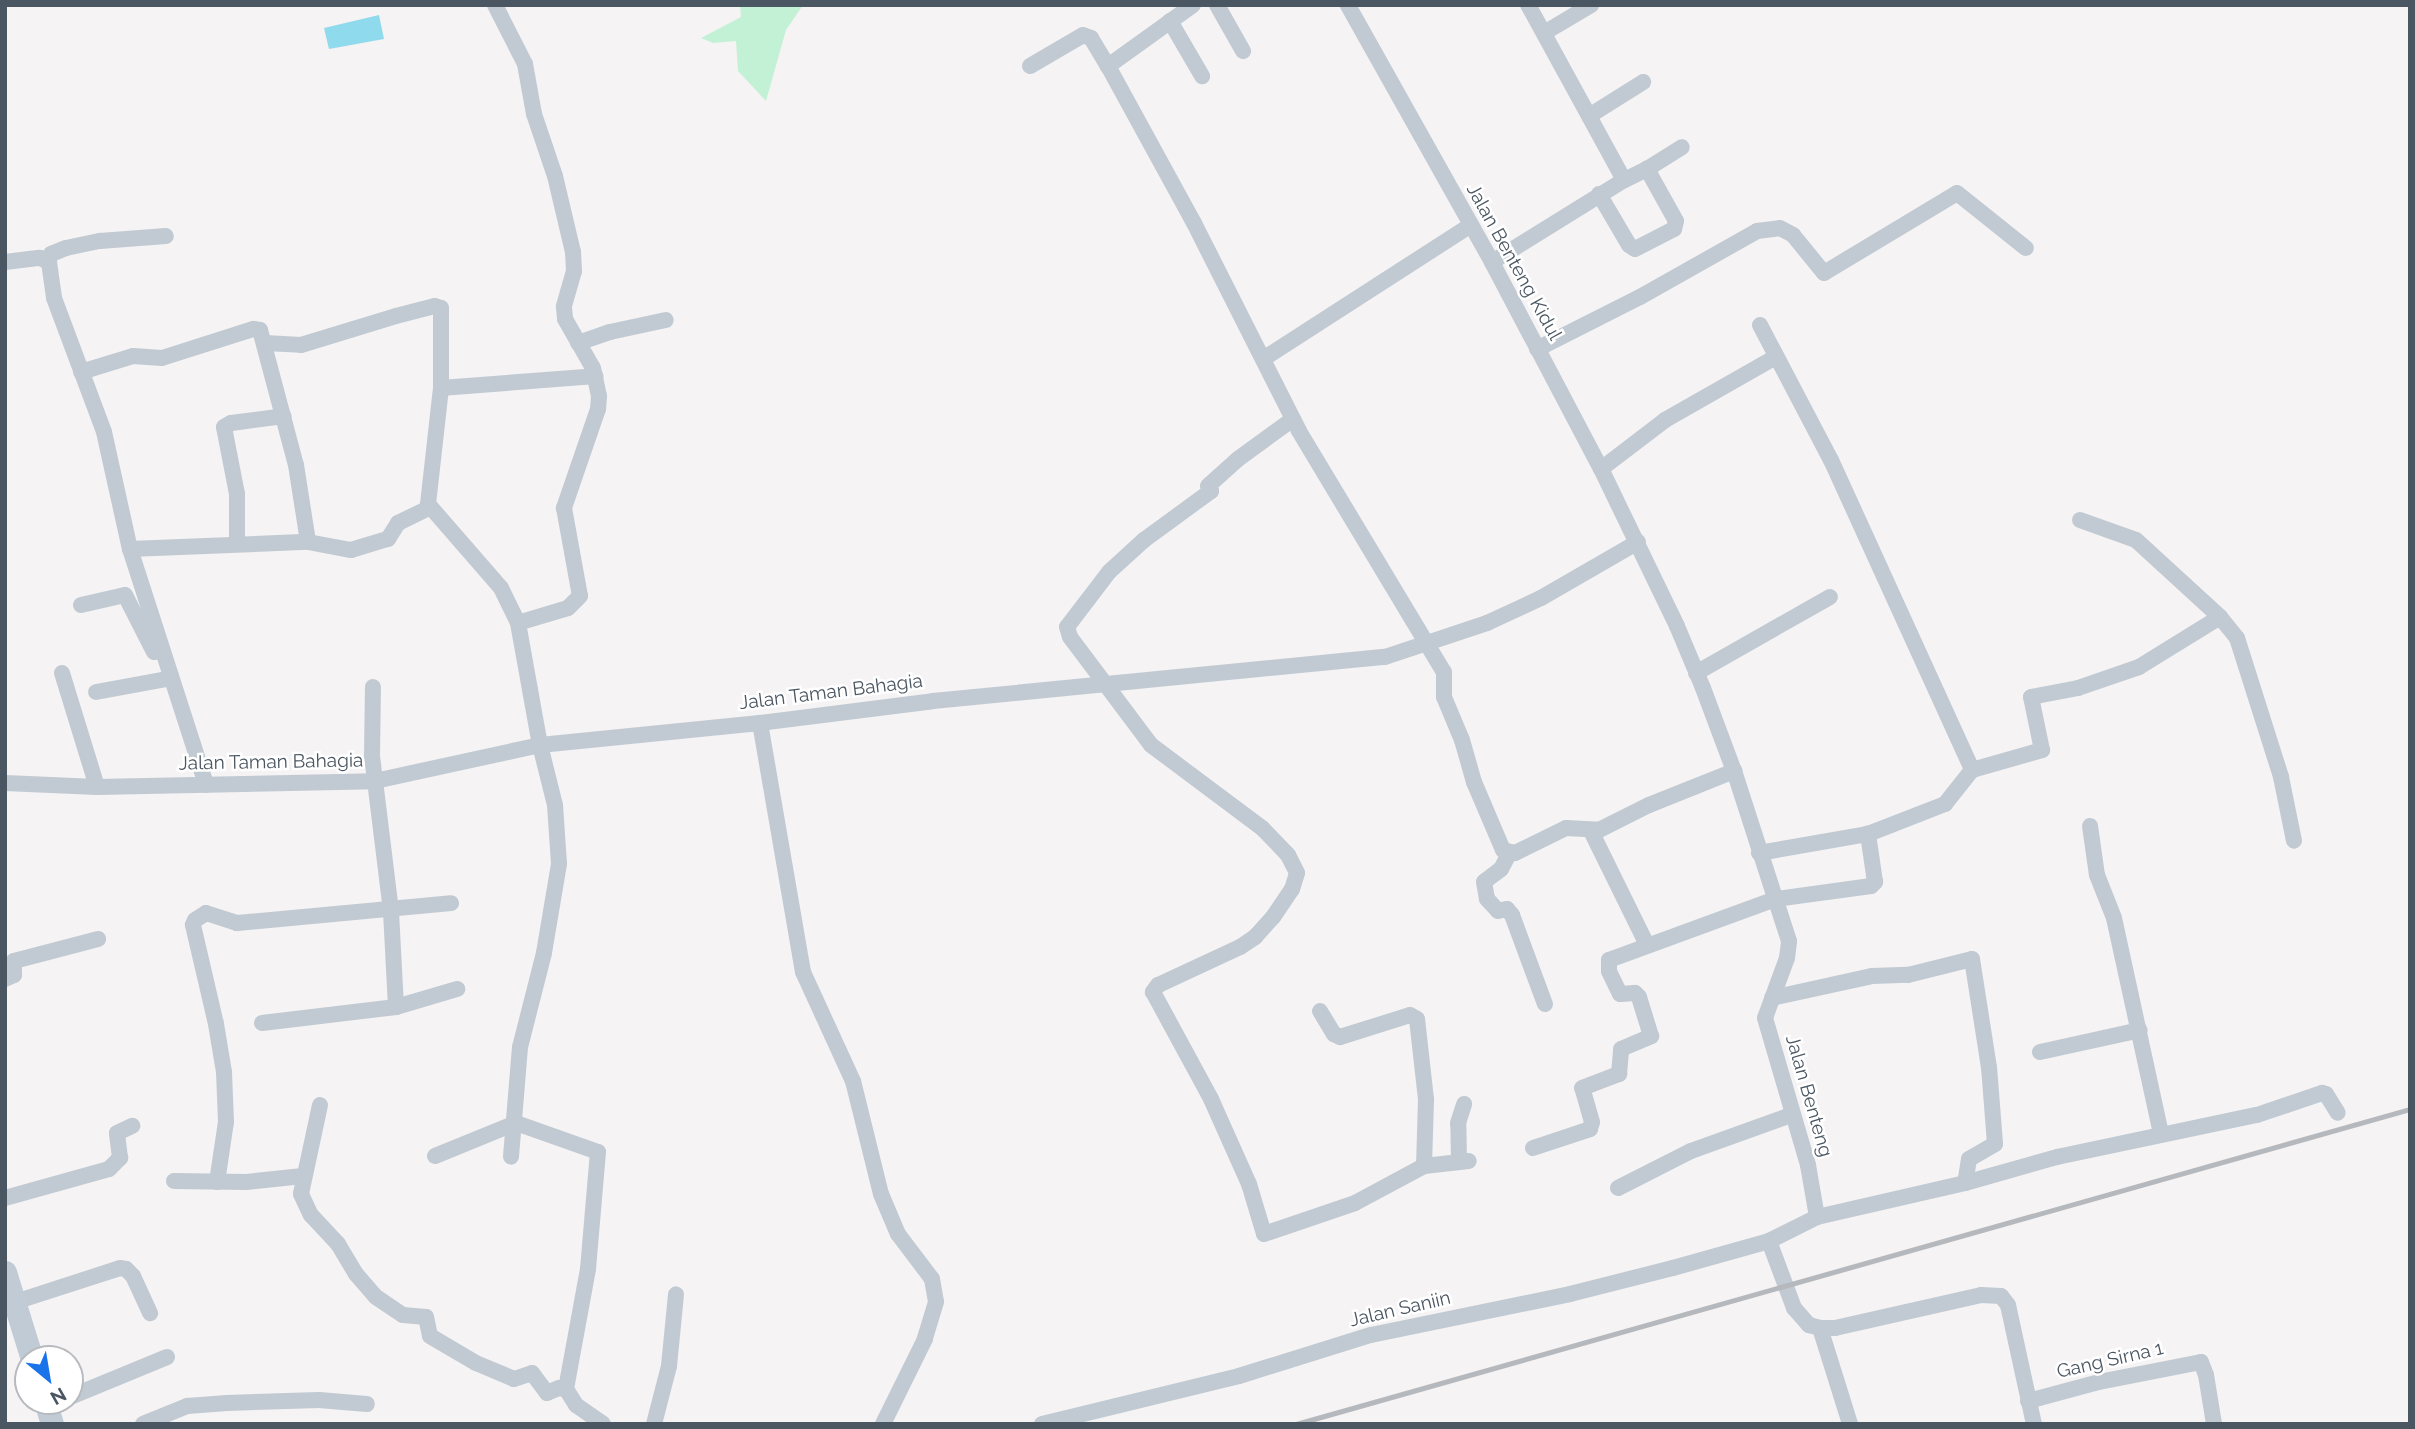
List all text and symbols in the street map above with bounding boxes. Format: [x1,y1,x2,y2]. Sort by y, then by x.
street label: Jalan Benteng Kidul [1462,180,1566,344]
street label: Jalan Taman Bahagia [738,669,924,715]
street label: Jalan Taman Bahagia [178,749,364,775]
street label: Jalan Benteng [1781,1032,1837,1160]
street label: Jalan Saniin [1347,1286,1453,1332]
street label: Gang Sirna 1 [2055,1337,2165,1383]
north arrow [14,1345,84,1415]
text: N [47,1383,70,1410]

